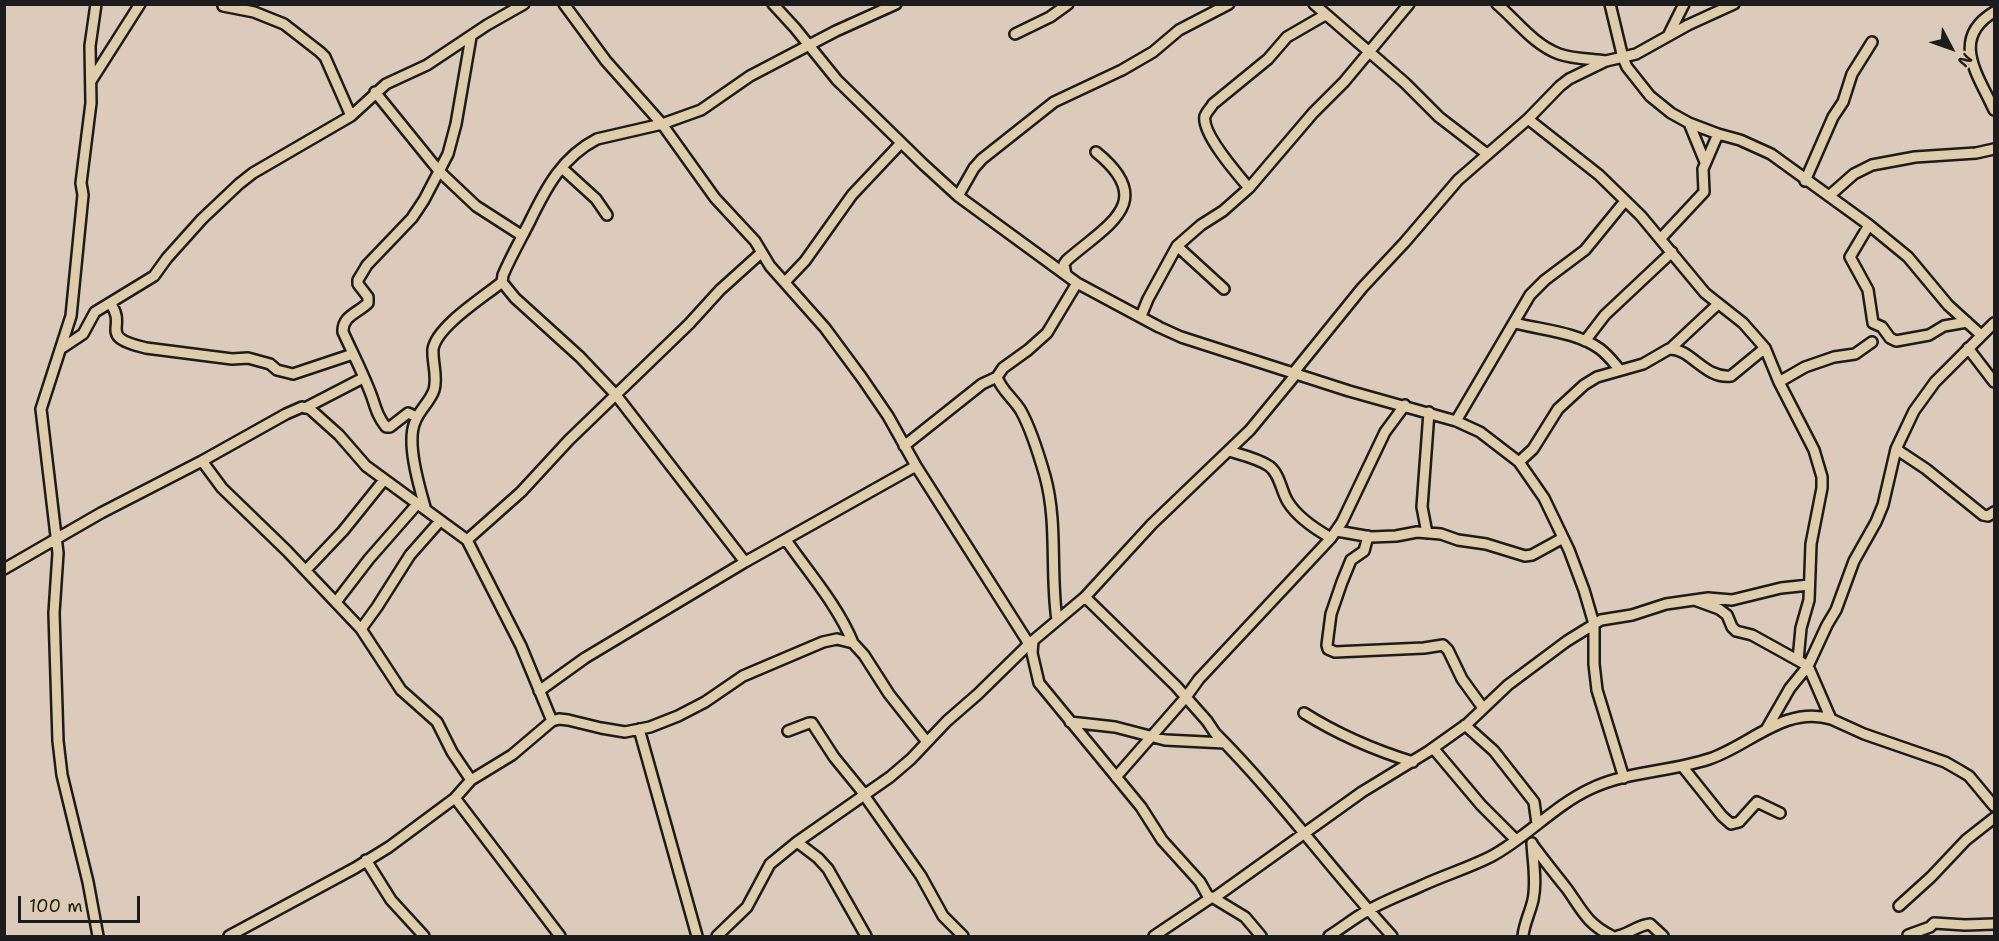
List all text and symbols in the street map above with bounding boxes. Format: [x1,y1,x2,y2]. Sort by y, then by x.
north arrow [1921,18,1981,78]
text: N [1953,48,1977,72]
scale bar [21,884,142,922]
text: 100 m [29,894,83,918]

